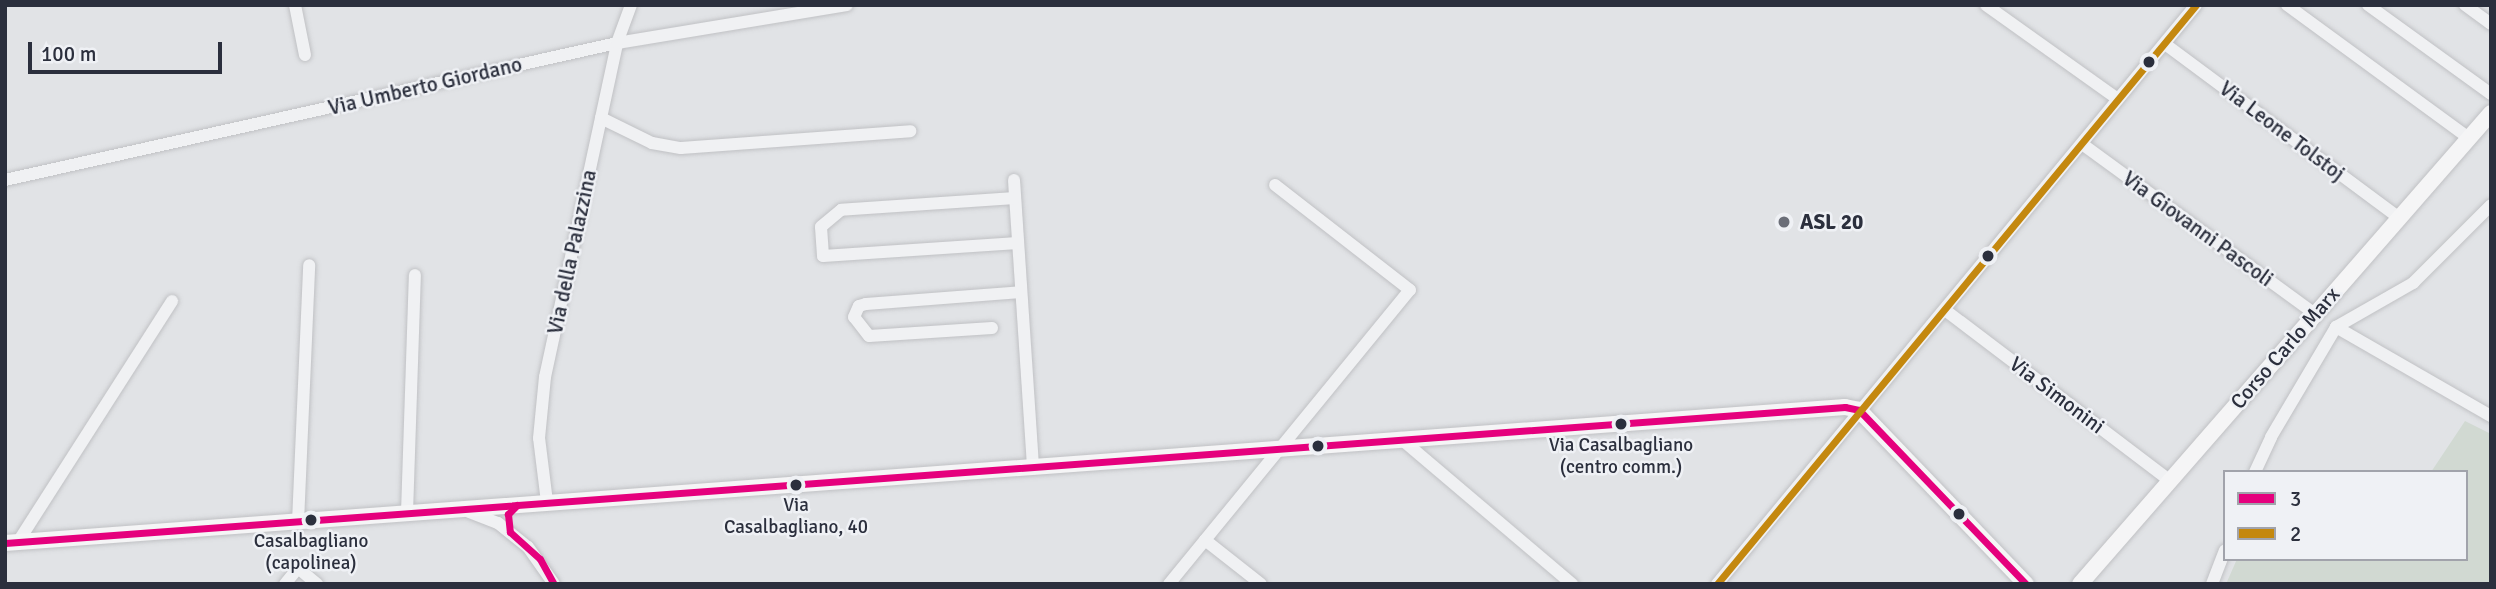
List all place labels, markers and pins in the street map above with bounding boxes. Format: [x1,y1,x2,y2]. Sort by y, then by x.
unlabelled marker [2142,55,2156,69]
place label: ASL 20 [1800,209,1863,235]
marker: ASL 20 [1774,212,1794,232]
unlabelled marker [1981,249,1995,263]
marker: Via Casalbagliano (centro comm.) [1614,417,1628,431]
place label: Via Casalbagliano (centro comm.) [1549,435,1693,479]
unlabelled marker [1311,439,1325,453]
marker: Via Casalbagliano, 40 [789,478,803,492]
place label: Via Casalbagliano, 40 [724,495,868,539]
unlabelled marker [1952,507,1966,521]
marker: Casalbagliano (capolinea) [304,513,318,527]
place label: Casalbagliano (capolinea) [254,531,368,575]

